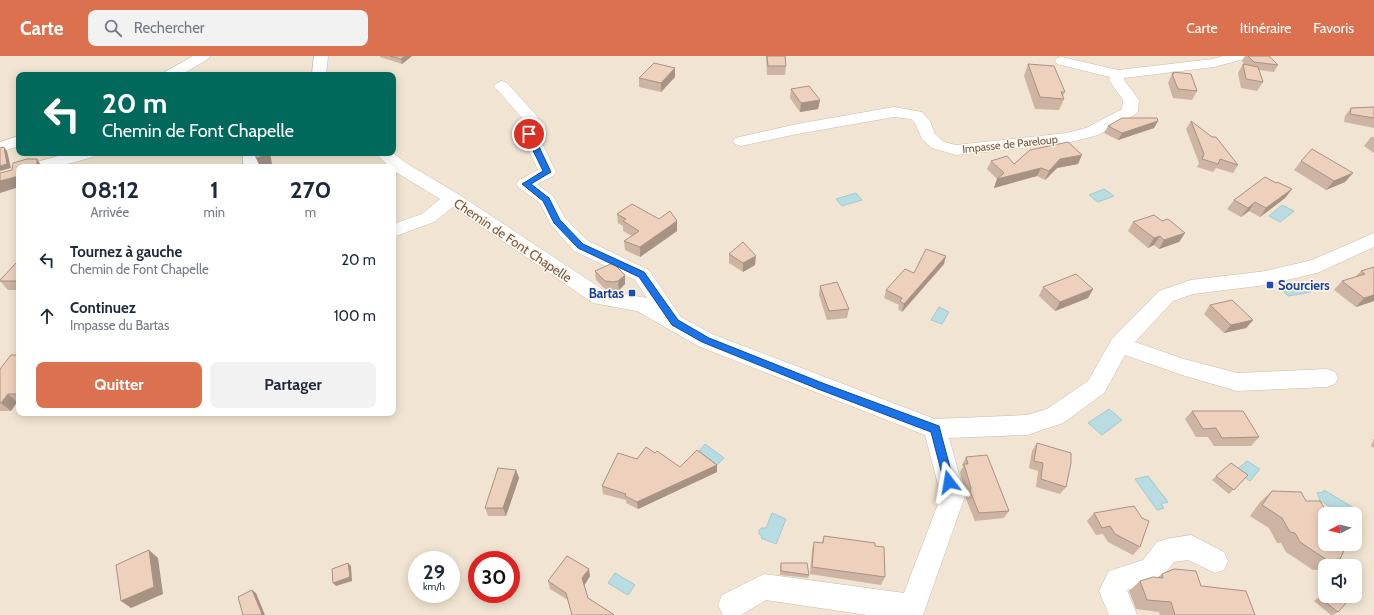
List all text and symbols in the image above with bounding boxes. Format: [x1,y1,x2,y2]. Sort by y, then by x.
search box [88,10,368,46]
text: Carte [20,17,64,40]
icon: search [102,17,124,39]
text: Rechercher [134,19,205,37]
text: Carte [1186,19,1218,37]
text: Itinéraire [1240,19,1291,37]
text: Favoris [1313,19,1354,37]
text: 20 m [102,86,167,120]
icon: left [36,88,88,140]
pin [512,117,546,151]
text: Chemin de Font Chapelle [102,120,294,142]
icon: arrive [518,123,540,145]
street label: Impasse de Pareloup [962,132,1058,156]
text: 08:12 [81,175,139,204]
text: 1 [210,175,219,204]
text: 270 [290,175,331,204]
street label: Chemin de Font Chapelle [451,195,575,286]
text: Arrivée [91,204,129,220]
text: min [204,204,225,220]
text: m [305,204,316,220]
text: Tournez à gauche [70,243,182,261]
icon: left [36,249,58,271]
text: 20 m [341,251,376,269]
text: Chemin de Font Chapelle [70,261,209,277]
place label: Sourciers [1278,277,1330,293]
marker: Sourciers [1265,280,1275,290]
place label: Bartas [589,285,624,301]
marker: Bartas [627,288,637,298]
text: Continuez [70,299,136,317]
icon: ahead [36,305,58,327]
text: 100 m [334,307,376,325]
text: Impasse du Bartas [70,317,170,333]
button: Quitter [36,362,202,408]
button: Partager [210,362,376,408]
position arrow [928,461,970,503]
north arrow [1318,507,1362,551]
map controls [1318,507,1362,603]
speed limit sign: 30 [468,551,520,603]
button: sound [1318,559,1362,603]
text: 29 [423,560,445,584]
text: km/h [423,580,445,593]

